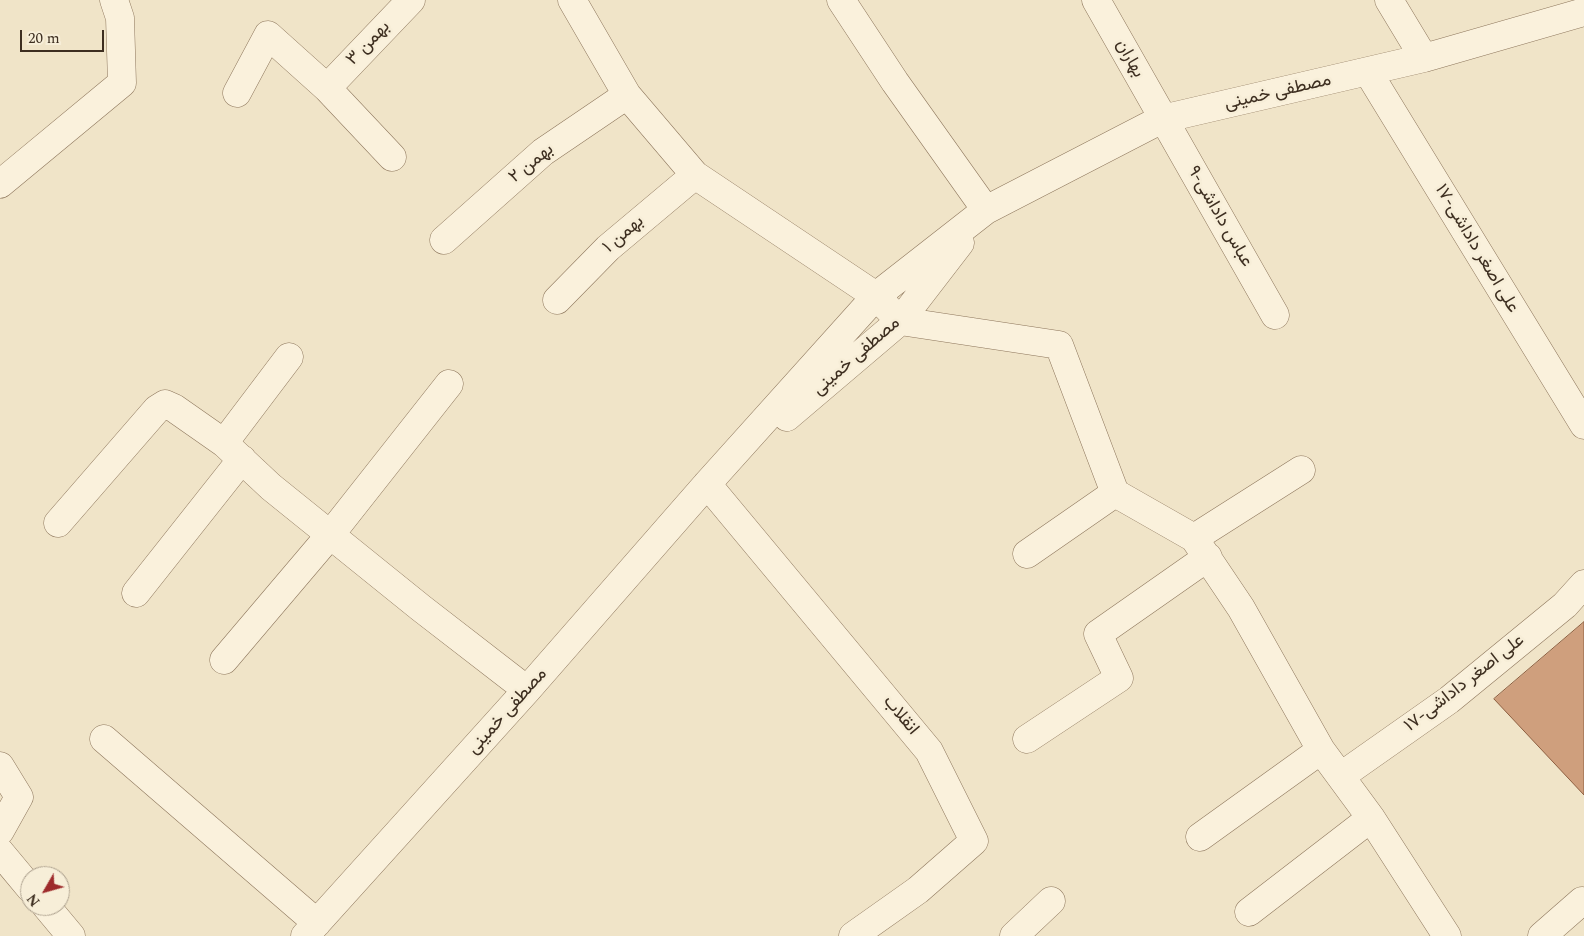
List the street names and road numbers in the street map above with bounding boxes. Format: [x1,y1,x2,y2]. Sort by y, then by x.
street label: بهمن ۳ [342,17,396,71]
street label: بهاران [1110,36,1148,82]
street label: مصطفی خمینی [1222,70,1334,116]
street label: بهمن ۲ [505,139,559,189]
street label: عباس داداشی-۹ [1181,163,1257,271]
street label: علی اصغر داداشی-۱۷ [1429,181,1523,317]
street label: بهمن ۱ [599,211,649,259]
street label: مصطفی خمینی [809,313,905,401]
street label: علی اصغر داداشی-۱۷ [1401,630,1529,738]
street label: مصطفی خمینی [464,664,552,760]
street label: انقلاب [877,692,923,740]

